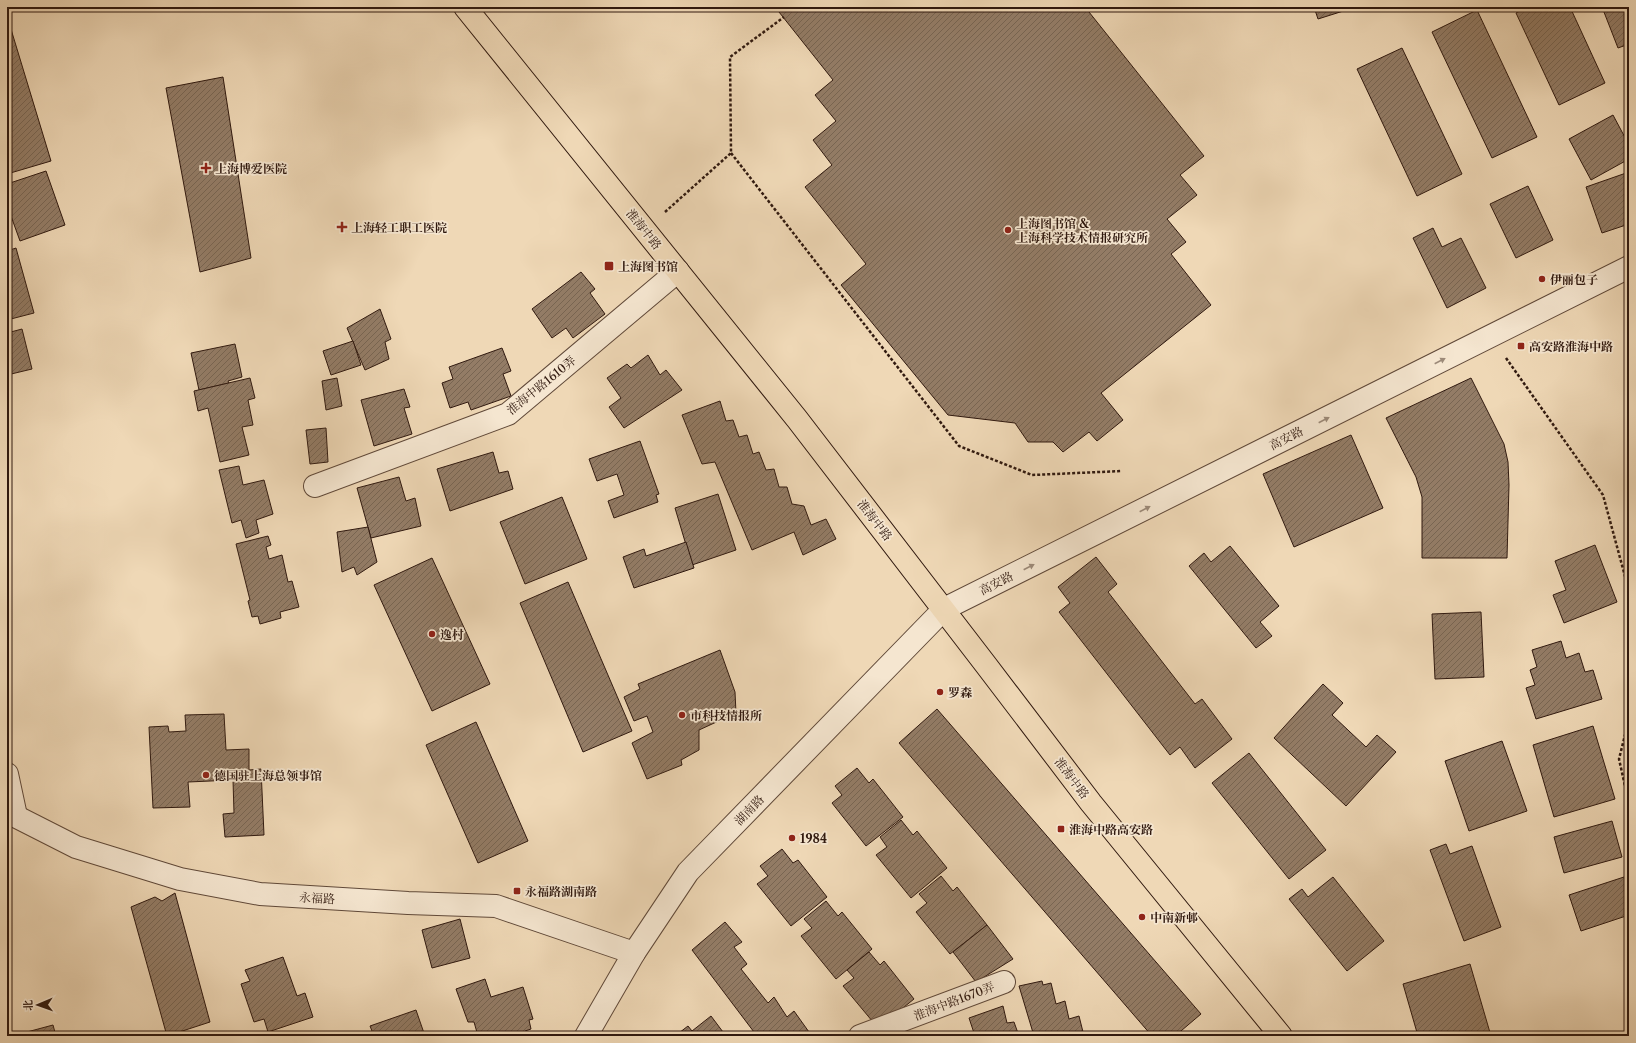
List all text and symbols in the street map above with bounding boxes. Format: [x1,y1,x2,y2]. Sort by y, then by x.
place label: 上海博爱医院 [215,161,287,176]
marker: 上海博爱医院 [200,162,212,174]
street label: 淮海中路 [623,206,665,252]
place label: 上海图书馆 & 上海科学技术情报研究所 [1016,216,1148,245]
place label: 上海轻工职工医院 [351,220,447,235]
marker: 上海轻工职工医院 [336,221,348,233]
marker: 上海图书馆 & 上海科学技术情报研究所 [1003,225,1013,235]
place label: 上海图书馆 [618,259,678,274]
marker: 上海图书馆 [603,260,615,272]
place label: 伊丽包子 [1550,272,1598,287]
marker: 伊丽包子 [1537,274,1547,284]
place label: 高安路淮海中路 [1529,339,1613,354]
marker: 高安路淮海中路 [1516,341,1526,351]
street label: 淮海中路1610弄 [503,353,579,417]
one-way arrow [1434,358,1446,365]
one-way arrow [1318,416,1330,423]
street label: 高安路 [1267,423,1305,453]
street label: 淮海中路 [854,496,896,544]
one-way arrow [1139,506,1151,512]
one-way arrow [1023,564,1034,570]
street label: 高安路 [977,568,1015,598]
place label: 逸村 [440,627,464,642]
marker: 逸村 [427,629,437,639]
place label: 罗森 [948,685,973,700]
marker: 罗森 [935,687,945,697]
place label: 市科技情报所 [690,708,762,723]
marker: 市科技情报所 [677,710,687,720]
street label: 淮海中路 [1052,754,1092,802]
place label: 德国驻上海总领事馆 [214,768,322,783]
marker: 德国驻上海总领事馆 [201,770,211,780]
street label: 湖南路 [731,792,767,828]
place label: 淮海中路高安路 [1069,822,1153,837]
marker: 淮海中路高安路 [1056,824,1066,834]
place label: 1984 [800,831,827,846]
marker: 1984 [787,833,797,843]
place label: 永福路湖南路 [525,884,597,899]
marker: 永福路湖南路 [512,886,522,896]
street label: 永福路 [299,890,335,906]
place label: 中南新邨 [1150,910,1198,925]
marker: 中南新邨 [1137,912,1147,922]
street label: 淮海中路1670弄 [911,979,997,1023]
north arrow [18,985,58,1025]
text: 北 [21,1000,35,1011]

